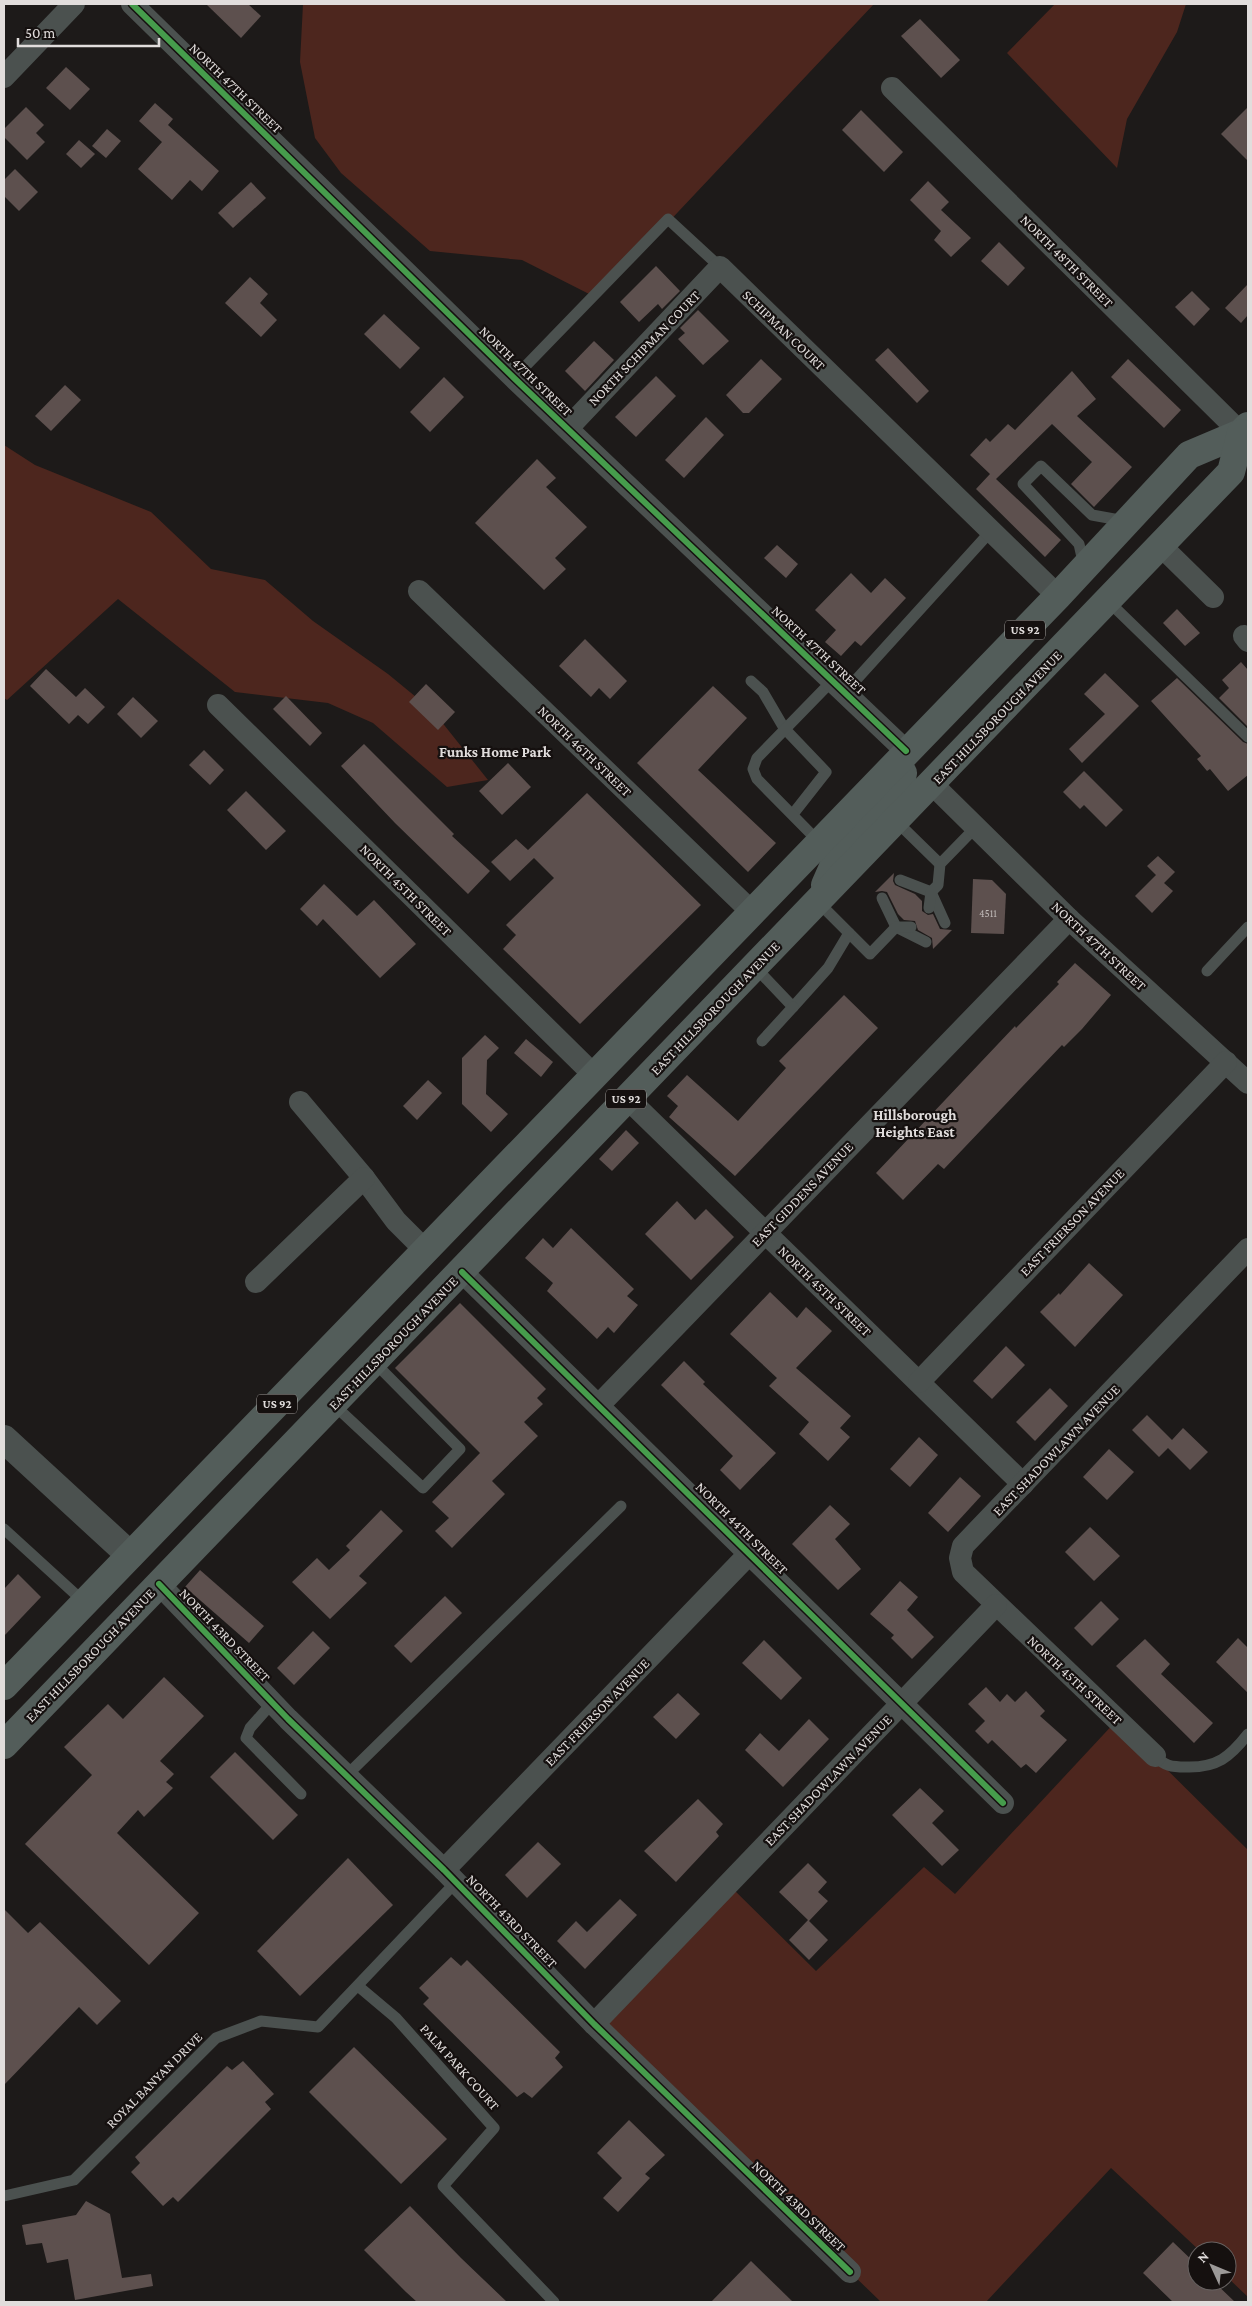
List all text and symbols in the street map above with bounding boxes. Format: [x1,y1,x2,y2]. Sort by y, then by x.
scale bar [18,15,159,47]
text: 50 m [25,25,55,41]
street label: NORTH 47TH STREET [186,40,286,137]
street label: NORTH 48TH STREET [1017,211,1117,311]
street label: NORTH SCHIPMAN COURT [585,287,703,409]
street label: SCHIPMAN COURT [739,287,829,374]
street label: NORTH 47TH STREET [476,323,576,420]
street label: NORTH 47TH STREET [769,602,870,698]
road number: US 92 [1005,620,1045,640]
street label: EAST HILLSBOROUGH AVENUE [929,647,1065,787]
street label: NORTH 46TH STREET [535,702,635,800]
district label: Funks Home Park [439,744,552,760]
street label: NORTH 45TH STREET [357,841,455,939]
street label: NORTH 47TH STREET [1049,898,1150,994]
house number: 4511 [979,907,997,919]
street label: EAST HILLSBOROUGH AVENUE [647,938,783,1078]
road number: US 92 [606,1090,646,1108]
district label: Hillsborough Heights East [873,1107,957,1140]
street label: EAST GIDDENS AVENUE [748,1138,856,1250]
street label: EAST FRIERSON AVENUE [1016,1165,1128,1279]
street label: NORTH 45TH STREET [775,1242,875,1340]
street label: EAST HILLSBOROUGH AVENUE [325,1273,461,1413]
street label: EAST SHADOWLAWN AVENUE [989,1381,1123,1519]
road number: US 92 [257,1395,297,1414]
street label: NORTH 44TH STREET [693,1479,792,1578]
street label: EAST HILLSBOROUGH AVENUE [22,1585,158,1725]
street label: NORTH 43RD STREET [176,1585,274,1685]
street label: NORTH 45TH STREET [1025,1632,1126,1728]
street label: EAST FRIERSON AVENUE [541,1655,653,1769]
street label: EAST SHADOWLAWN AVENUE [761,1711,895,1849]
street label: NORTH 43RD STREET [463,1871,561,1971]
street label: PALM PARK COURT [417,2021,503,2114]
street label: ROYAL BANYAN DRIVE [103,2028,206,2131]
street label: NORTH 43RD STREET [749,2157,849,2255]
north arrow [1187,2241,1237,2291]
text: N [1194,2248,1212,2266]

